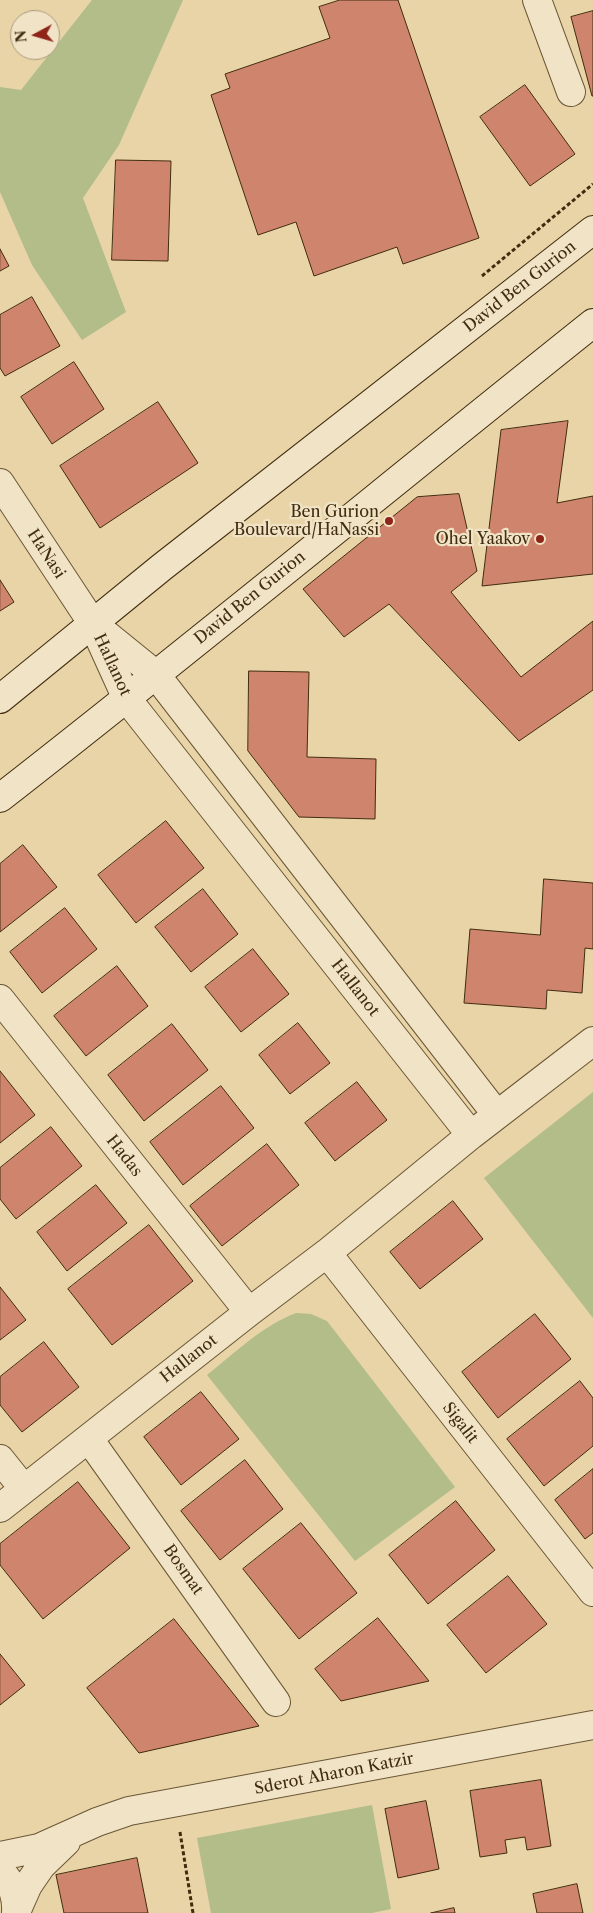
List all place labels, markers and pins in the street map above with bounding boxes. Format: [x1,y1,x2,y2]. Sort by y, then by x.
place label: Ben Gurion Boulevard/HaNassi [234,502,379,540]
marker: Ben Gurion Boulevard/HaNassi [383,515,395,527]
place label: Ohel Yaakov [436,529,530,549]
marker: Ohel Yaakov [534,533,546,545]

